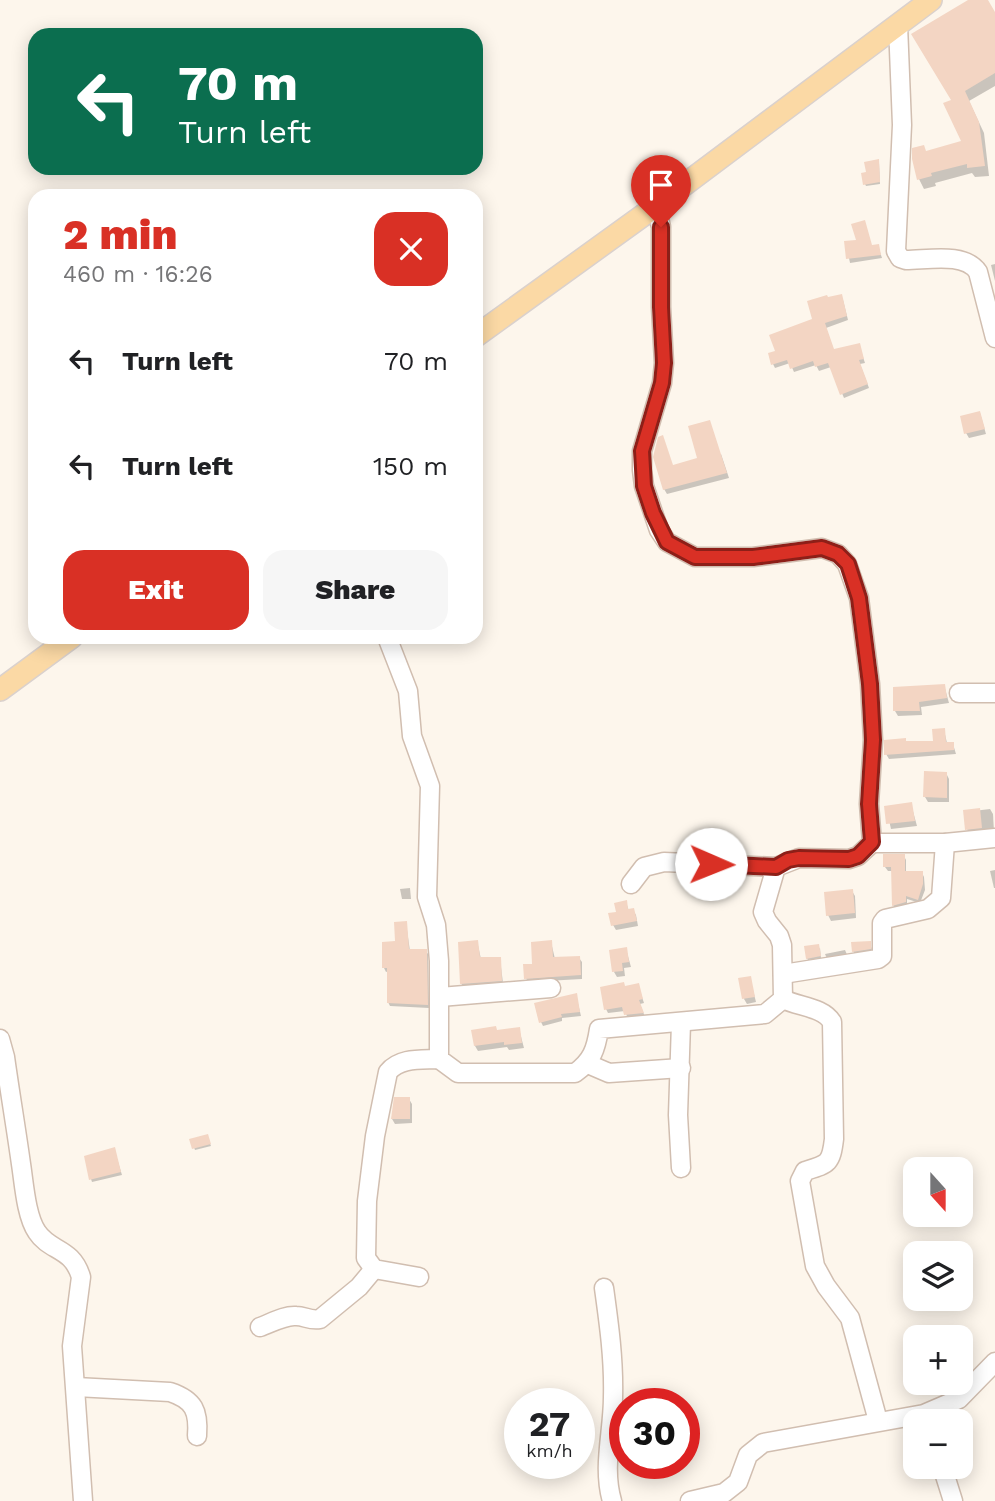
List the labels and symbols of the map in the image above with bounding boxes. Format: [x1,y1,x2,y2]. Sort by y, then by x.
pin [631,155,691,227]
position arrow [674,827,748,901]
north arrow [903,1157,973,1227]
speed limit sign: 30 [609,1388,700,1479]

